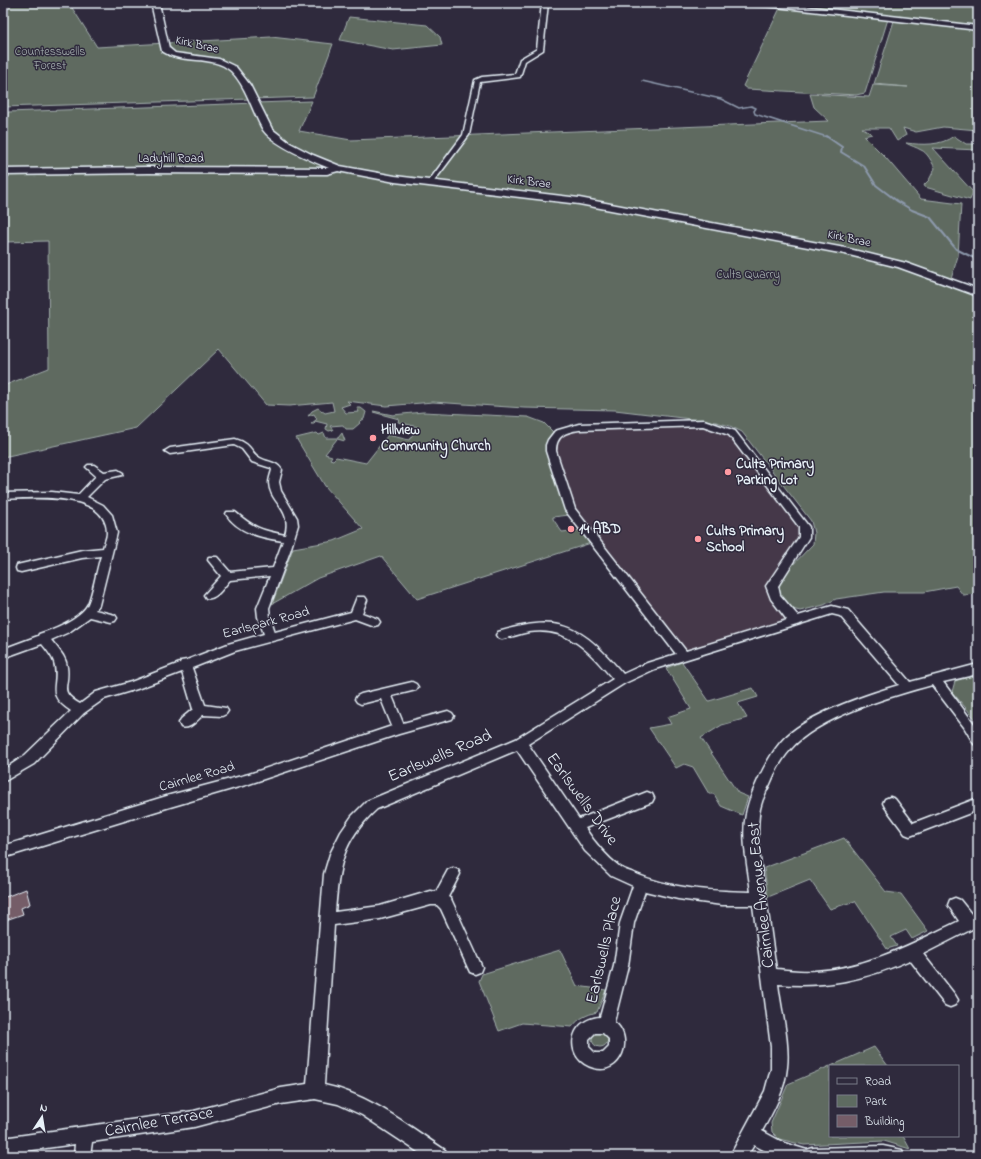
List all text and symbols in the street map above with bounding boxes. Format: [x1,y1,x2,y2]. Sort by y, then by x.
street label: Kirk Brae [174,31,221,59]
park label: Countesswells Forest [15,43,85,75]
street label: Ladyhill Road [138,150,204,169]
street label: Kirk Brae [506,170,552,194]
street label: Kirk Brae [826,226,873,252]
park label: Cults Quarry [716,266,780,285]
place label: Hillview Community Church [381,420,491,459]
marker: Hillview Community Church [368,433,378,443]
place label: Cults Primary Parking Lot [736,454,814,493]
marker: Cults Primary Parking Lot [723,467,733,477]
place label: 14 ABD [579,519,621,540]
place label: Cults Primary School [706,521,784,558]
marker: 14 ABD [566,524,576,534]
marker: Cults Primary School [693,534,703,544]
street label: Earlspark Road [220,601,312,645]
street label: Earlswells Road [384,723,496,789]
street label: Earlswells Drive [540,748,624,851]
street label: Cairnlee Road [157,756,237,798]
street label: Cairnlee Avenue East [741,821,781,969]
street label: Earlswells Place [579,893,629,1006]
legend [829,1065,959,1137]
text: Road [865,1073,891,1091]
text: Park [865,1093,887,1111]
north arrow [22,1097,62,1137]
text: N [39,1100,49,1117]
street label: Cairnlee Terrace [103,1100,216,1144]
text: Building [864,1113,904,1132]

